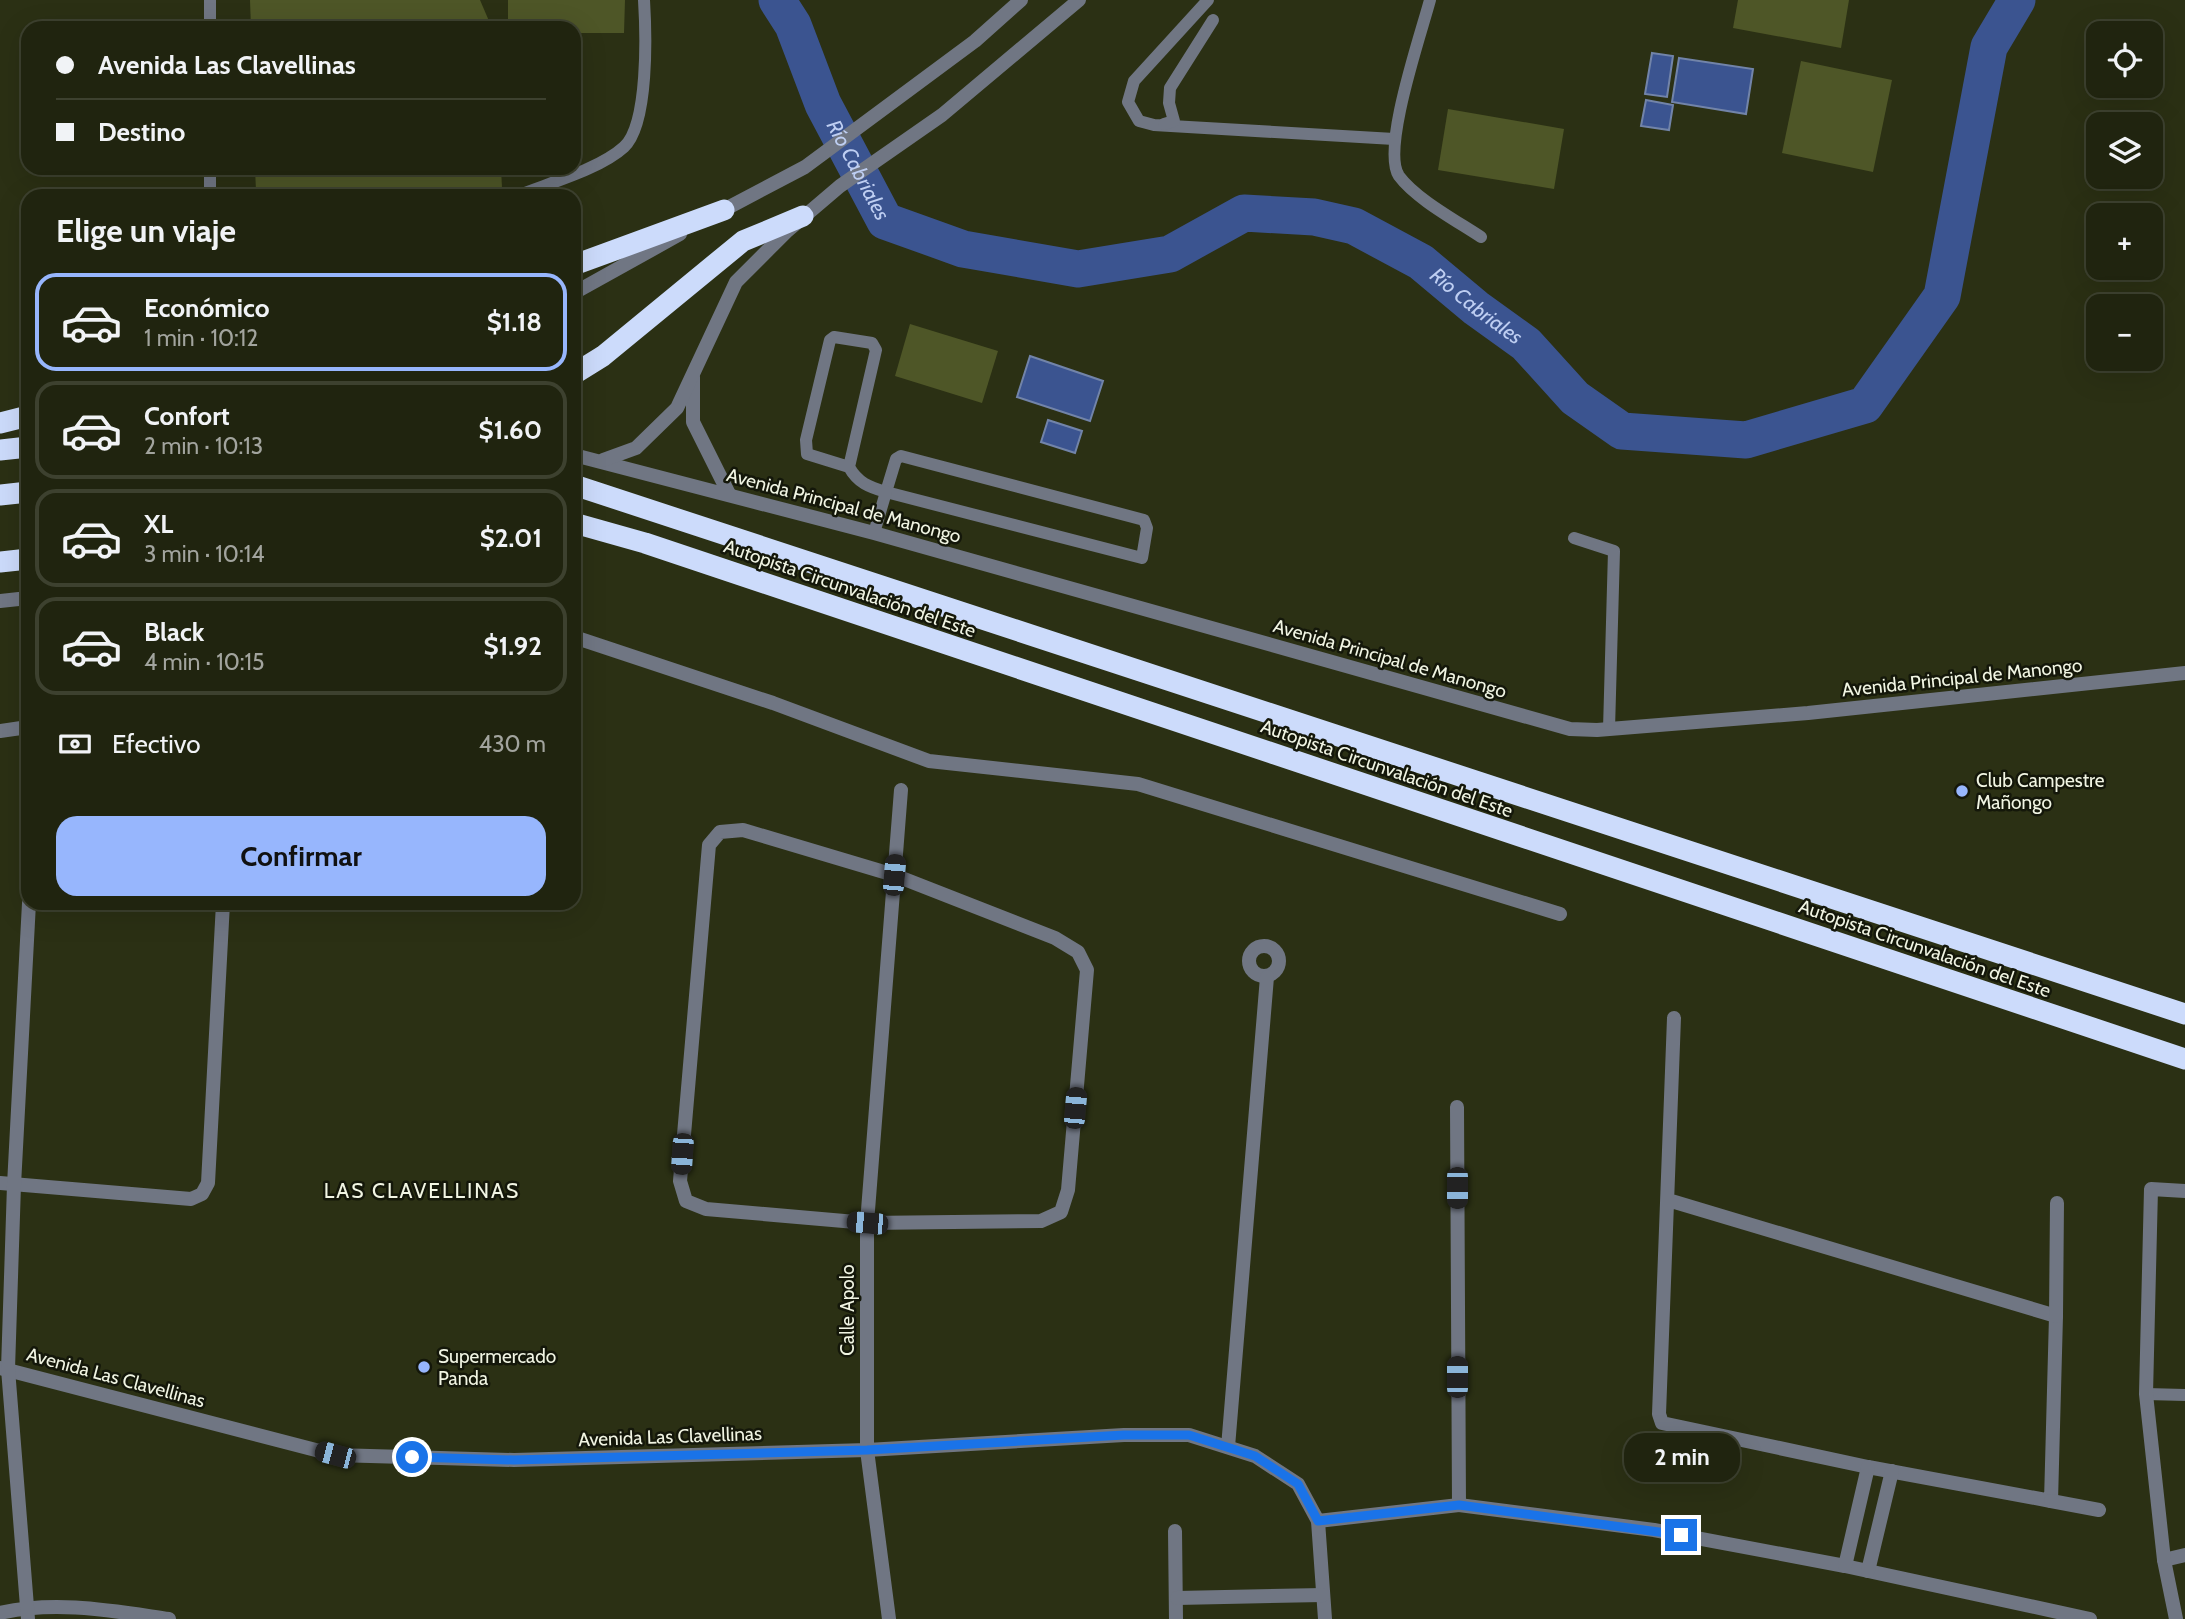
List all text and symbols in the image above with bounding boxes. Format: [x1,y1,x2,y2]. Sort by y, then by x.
map controls [2086,21,2163,371]
button: locate [2086,21,2163,98]
text: Avenida Las Clavellinas [98,49,356,81]
button: layers [2086,112,2163,189]
water label: Río Cabriales [822,115,895,224]
text: Destino [98,116,185,148]
button: + [2086,203,2163,280]
text: Elige un viaje [56,211,236,250]
water label: Río Cabriales [1425,262,1528,349]
icon: car [60,291,123,354]
text: Económico [144,292,270,324]
button: − [2086,294,2163,371]
text: $1.18 [487,306,542,338]
text: 1 min · 10:12 [144,324,258,352]
icon: car [60,399,123,462]
text: Confort [144,400,230,432]
text: $1.60 [479,414,542,446]
text: 2 min · 10:13 [144,432,263,460]
street label: Avenida Principal de Manongo [724,463,964,548]
icon: car [60,507,123,570]
text: XL [144,508,173,540]
text: $2.01 [480,522,542,554]
street label: Autopista Circunvalación del Este [721,534,979,643]
text: 3 min · 10:14 [144,540,264,568]
street label: Avenida Principal de Manongo [1271,614,1509,703]
icon: car [60,615,123,678]
text: Black [144,616,204,648]
text: $1.92 [484,630,542,662]
text: 4 min · 10:15 [144,648,264,676]
street label: Avenida Principal de Manongo [1841,653,2083,702]
street label: Autopista Circunvalación del Este [1258,714,1516,823]
icon: cash [56,725,94,763]
text: Efectivo [112,728,201,760]
text: 430 m [479,730,546,758]
place label: Club Campestre Mañongo [1976,769,2105,814]
marker: Club Campestre Mañongo [1954,783,1970,799]
button: Confirmar [56,816,546,896]
car [882,853,907,897]
street label: Autopista Circunvalación del Este [1796,894,2054,1003]
car [1063,1086,1088,1130]
car [671,1132,694,1176]
car [1447,1167,1468,1209]
district label: LAS CLAVELLINAS [324,1178,520,1203]
car [846,1211,889,1235]
street label: Calle Apolo [836,1264,859,1356]
street label: Avenida Las Clavellinas [24,1343,208,1412]
place label: Supermercado Panda [438,1345,556,1390]
car [1447,1356,1468,1398]
marker: Supermercado Panda [416,1359,432,1375]
street label: Avenida Las Clavellinas [578,1422,762,1451]
callout: 2 min [1623,1434,1739,1482]
car [312,1439,359,1471]
route start [396,1441,428,1473]
text: 2 min [1654,1443,1710,1471]
route end [1665,1519,1697,1551]

